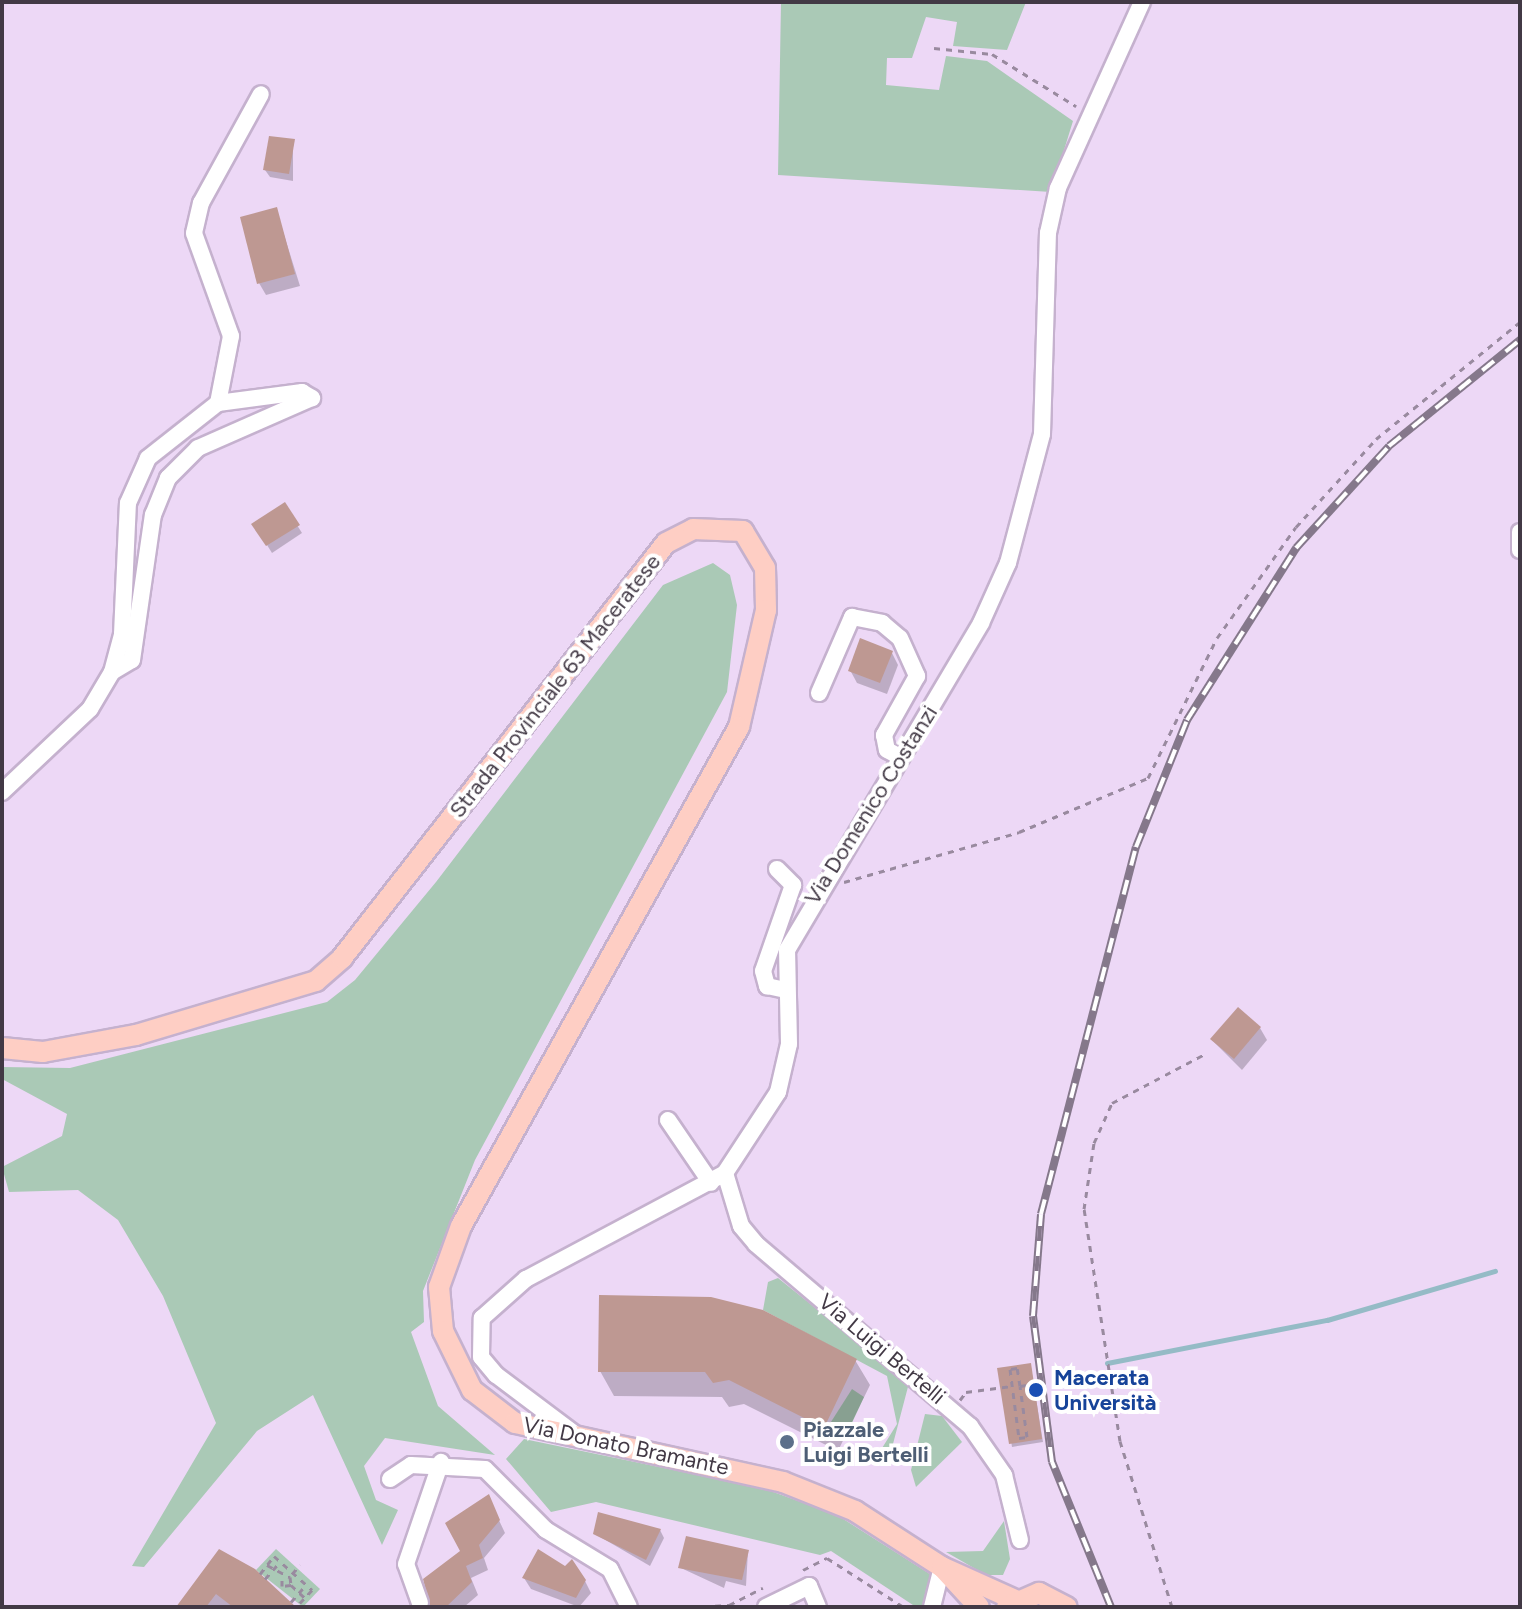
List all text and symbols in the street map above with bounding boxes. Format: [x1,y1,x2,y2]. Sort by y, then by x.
street label: Strada Provinciale 63 Maceratese [444,549,666,823]
street label: Via Domenico Costanzi [799,701,943,909]
street label: Via Luigi Bertelli [813,1288,951,1410]
place label: Macerata Università [1054,1364,1156,1416]
marker: Macerata Università [1025,1379,1047,1401]
street label: Via Donato Bramante [521,1411,731,1481]
place label: Piazzale Luigi Bertelli [803,1416,929,1468]
marker: Piazzale Luigi Bertelli [778,1433,796,1451]

